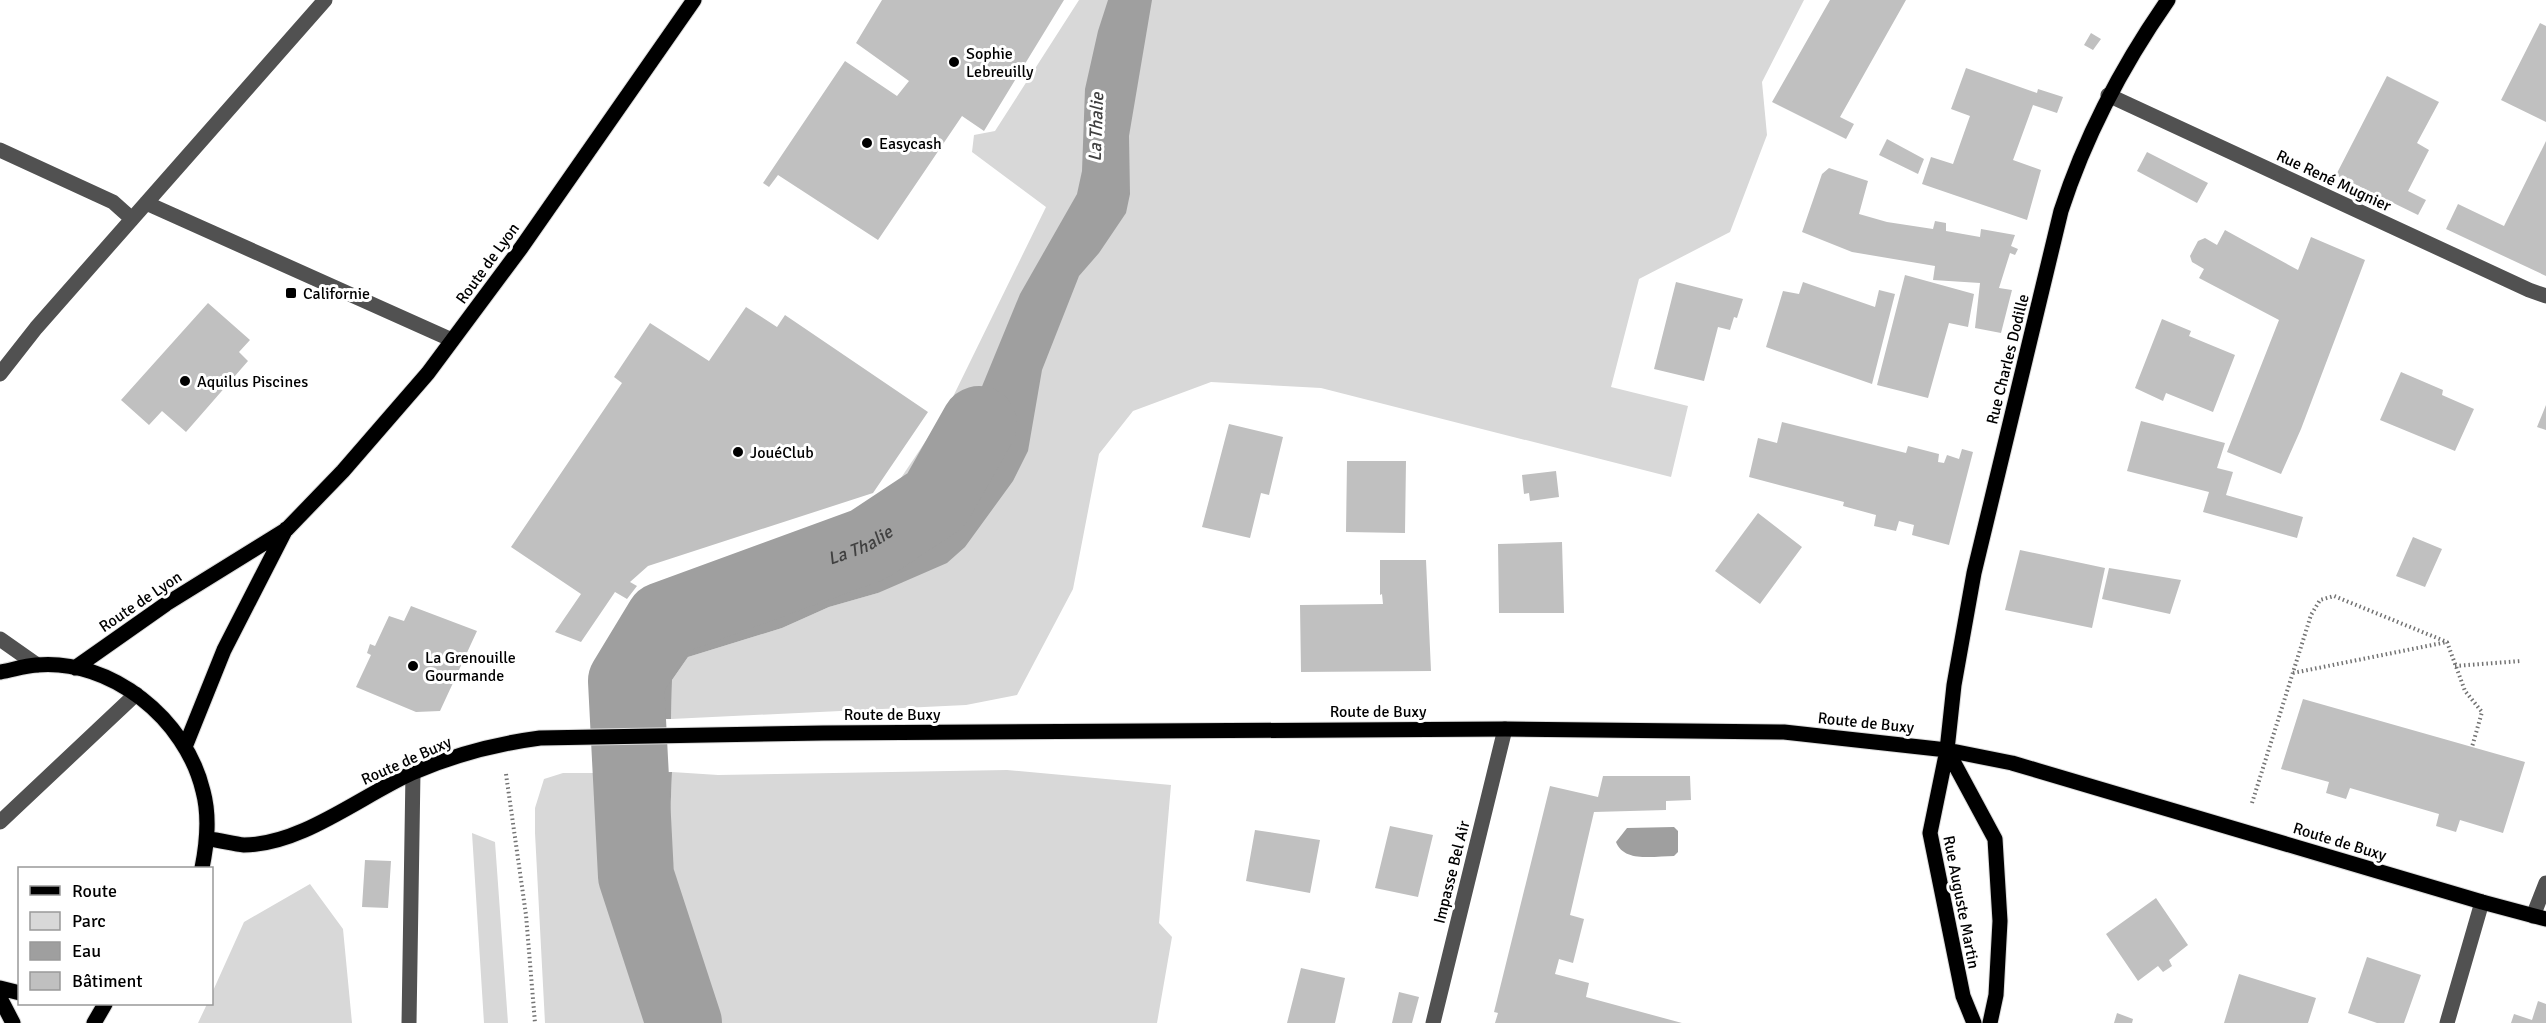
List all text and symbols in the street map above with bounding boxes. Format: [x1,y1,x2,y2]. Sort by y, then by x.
place label: Sophie Lebreuilly [966,44,1034,82]
marker: Sophie Lebreuilly [947,55,961,69]
water label: La Thalie [1084,91,1108,162]
place label: Easycash [879,134,942,154]
marker: Easycash [860,136,874,150]
street label: Rue René Mugnier [2273,146,2394,216]
street label: Route de Lyon [452,219,524,308]
place label: Californie [303,284,370,304]
marker: Californie [284,286,298,300]
street label: Rue Charles Dodille [1982,292,2034,426]
place label: Aquilus Piscines [197,372,308,392]
marker: Aquilus Piscines [178,374,192,388]
place label: JouéClub [750,443,814,463]
marker: JouéClub [731,445,745,459]
water label: La Thalie [825,520,897,570]
street label: Route de Lyon [95,567,186,637]
place label: La Grenouille Gourmande [425,648,516,686]
marker: La Grenouille Gourmande [406,659,420,673]
street label: Route de Buxy [1330,702,1427,722]
street label: Route de Buxy [844,705,941,725]
street label: Route de Buxy [1817,708,1916,738]
street label: Route de Buxy [358,732,455,790]
street label: Route de Buxy [2291,818,2389,866]
street label: Impasse Bel Air [1430,819,1474,926]
street label: Rue Auguste Martin [1938,834,1984,970]
legend [18,867,213,1005]
text: Route [72,880,117,902]
text: Parc [72,910,106,932]
text: Eau [72,940,101,962]
text: Bâtiment [72,970,143,992]

